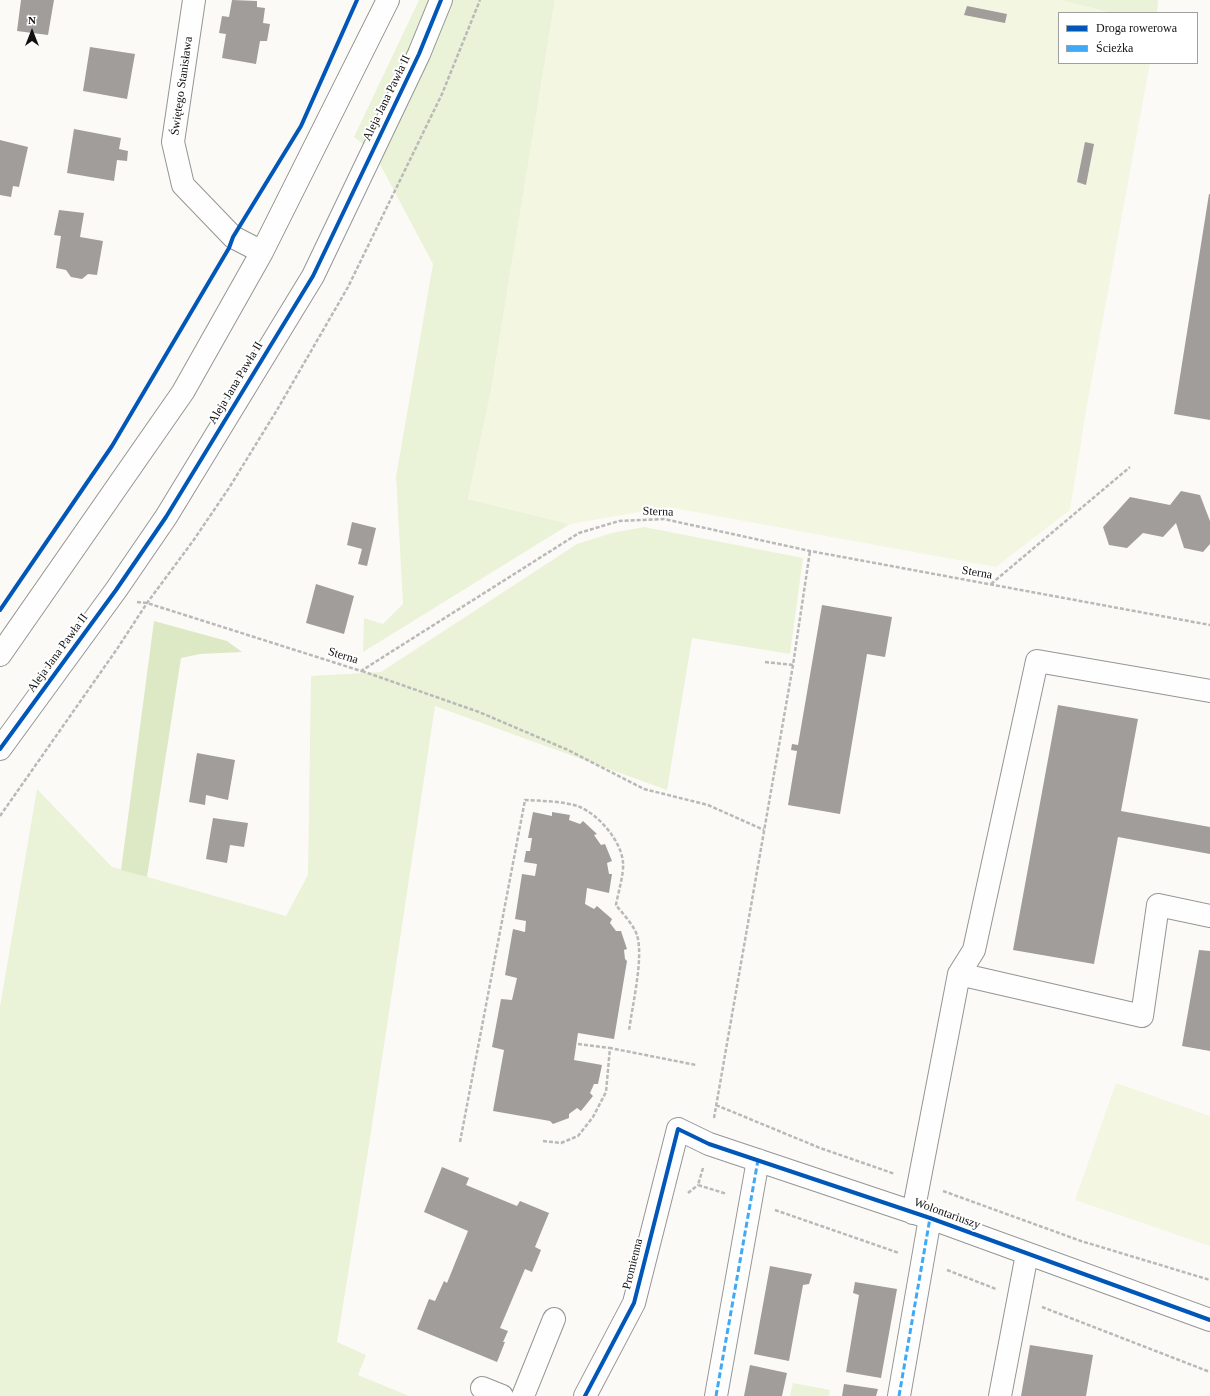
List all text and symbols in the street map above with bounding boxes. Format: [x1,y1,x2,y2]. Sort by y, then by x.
north arrow [12,12,52,52]
legend [1058,12,1198,64]
text: N [28,14,36,26]
text: Droga rowerowa [1096,21,1177,35]
street label: Świętego Stanisława [168,36,196,136]
text: Ścieżka [1096,41,1133,55]
street label: Aleja Jana Pawła II [360,53,414,143]
street label: Aleja Jana Pawła II [206,339,266,427]
street label: Sterna [642,504,674,520]
street label: Sterna [961,563,993,583]
street label: Aleja Jana Pawła II [25,611,91,695]
street label: Sterna [326,645,360,667]
street label: Wolontariuszy [912,1195,982,1233]
street label: Promienna [620,1237,646,1291]

